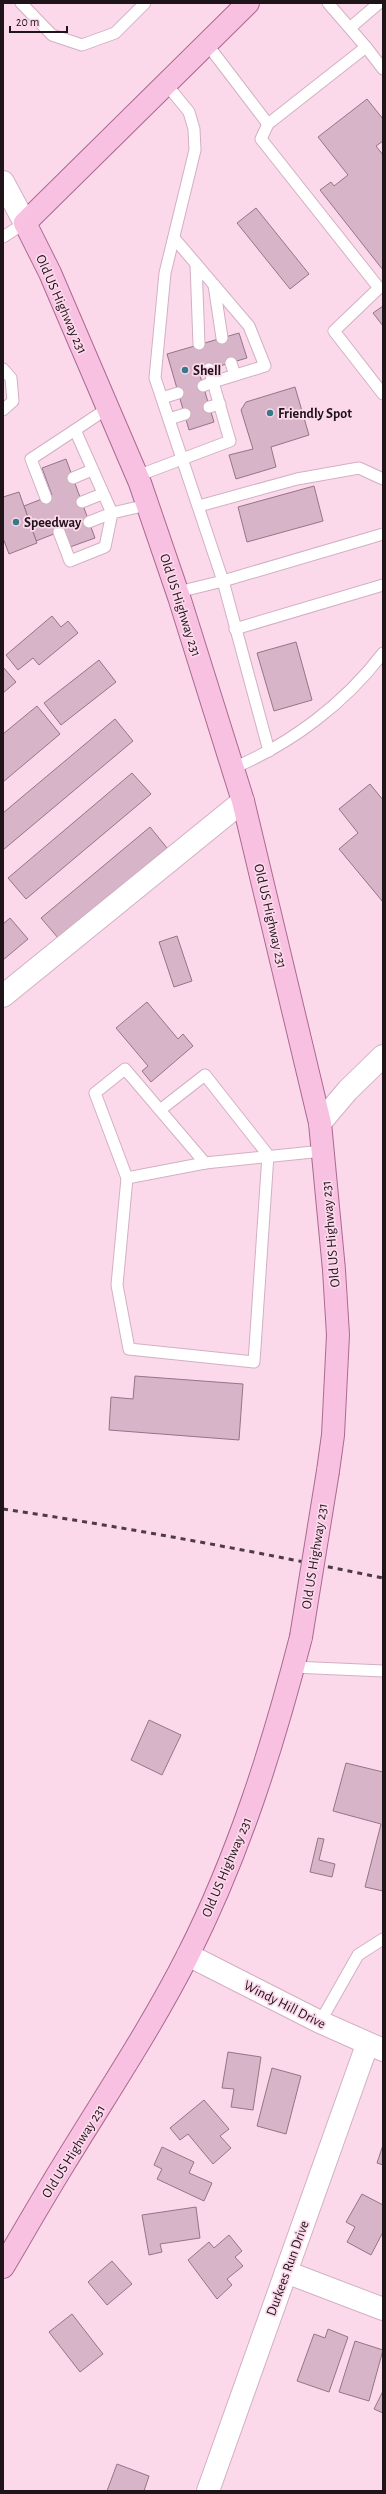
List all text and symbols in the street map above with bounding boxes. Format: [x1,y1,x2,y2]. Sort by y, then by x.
scale bar [10,8,67,34]
text: 20 m [16,16,39,28]
street label: Old US Highway 231 [33,253,89,356]
place label: Shell [193,364,221,378]
marker: Shell [180,365,190,375]
place label: Friendly Spot [278,407,352,421]
marker: Friendly Spot [265,408,275,418]
place label: Speedway [24,516,82,530]
marker: Speedway [11,517,21,527]
street label: Old US Highway 231 [157,552,203,658]
street label: Old US Highway 231 [251,862,289,970]
street label: Old US Highway 231 [319,1180,343,1288]
street label: Old US Highway 231 [300,1502,330,1610]
street label: Old US Highway 231 [200,1815,254,1919]
street label: Windy Hill Drive [241,1978,328,2032]
street label: Old US Highway 231 [40,2102,108,2201]
street label: Durkees Run Drive [264,2219,312,2318]

